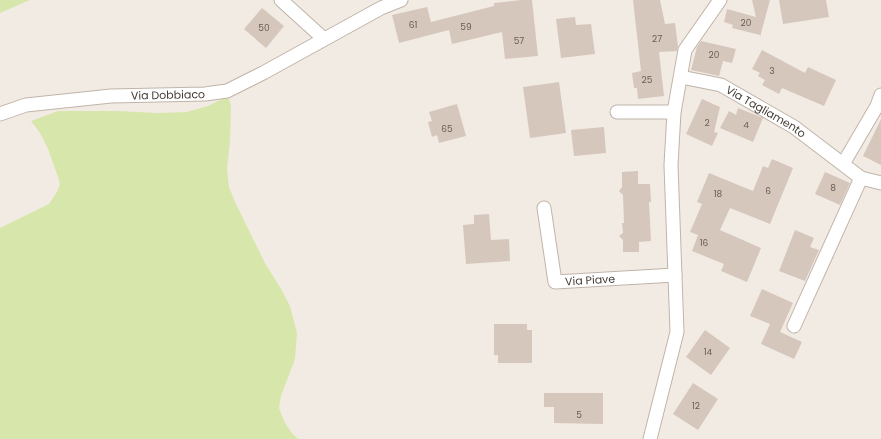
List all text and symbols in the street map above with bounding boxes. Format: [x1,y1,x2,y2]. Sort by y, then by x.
house number: 20 [741,17,752,29]
house number: 61 [409,19,417,31]
house number: 59 [460,21,472,33]
house number: 50 [258,22,270,34]
house number: 27 [652,33,662,45]
house number: 57 [514,35,524,47]
house number: 20 [709,49,720,61]
house number: 3 [769,65,775,77]
house number: 25 [642,74,653,86]
street label: Via Tagliamento [723,82,809,141]
street label: Via Dobbiaco [131,86,205,104]
house number: 2 [704,117,710,129]
house number: 4 [743,119,749,131]
house number: 65 [441,123,453,135]
house number: 8 [830,182,836,194]
house number: 6 [765,185,771,197]
house number: 18 [714,188,723,200]
house number: 16 [700,237,709,249]
street label: Via Piave [565,270,616,289]
house number: 14 [704,346,713,358]
house number: 12 [692,400,700,412]
house number: 5 [576,409,582,421]

